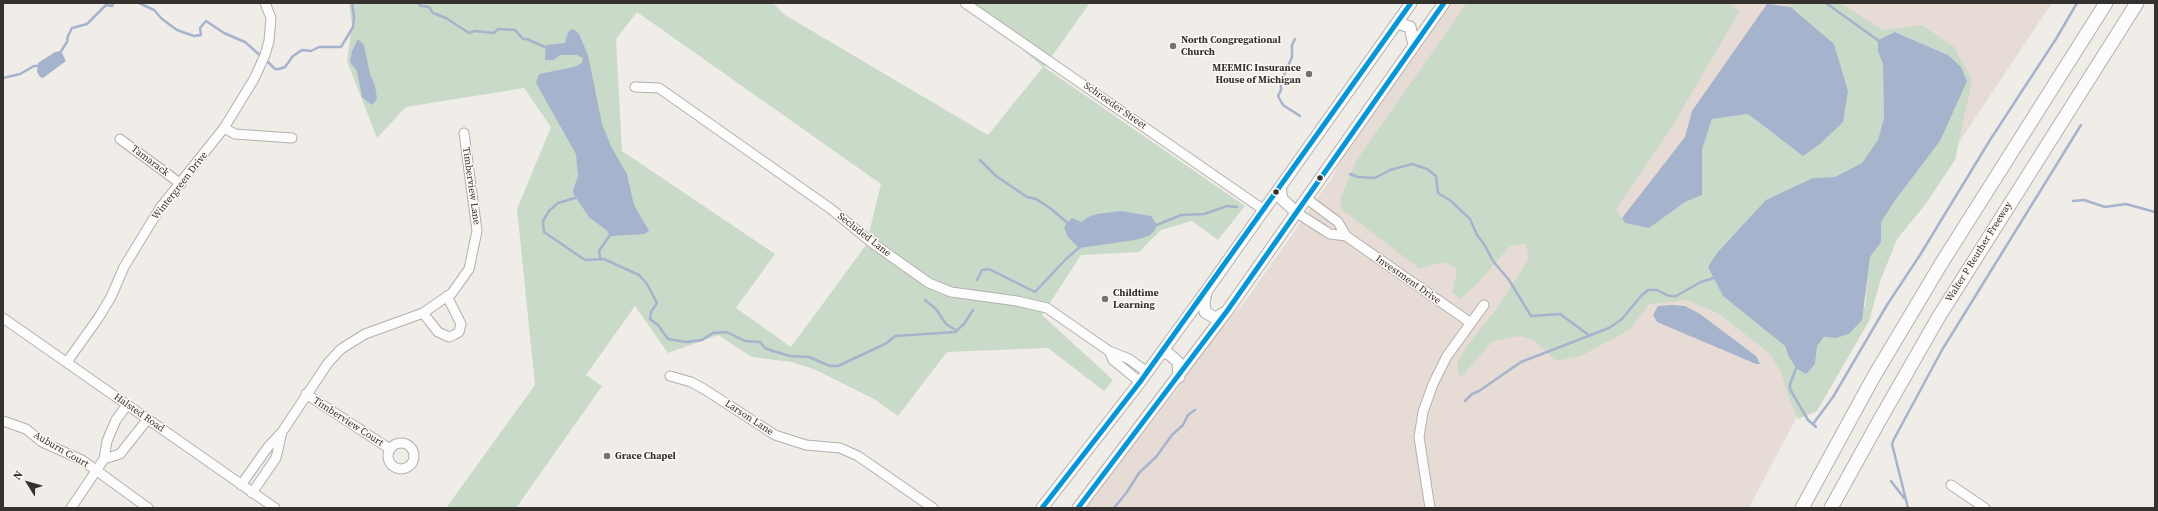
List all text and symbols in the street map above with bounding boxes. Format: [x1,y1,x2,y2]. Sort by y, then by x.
place label: North Congregational Church [1181,34,1281,58]
marker: North Congregational Church [1168,41,1178,51]
place label: MEEMIC Insurance House of Michigan [1212,62,1301,86]
marker: MEEMIC Insurance House of Michigan [1304,69,1314,79]
street label: Schroeder Street [1081,80,1149,132]
street label: Tamarack [129,143,171,179]
street label: Timberview Lane [460,146,482,226]
street label: Wintergreen Drive [150,150,210,222]
unlabelled marker [1315,173,1325,183]
unlabelled marker [1271,187,1281,197]
street label: Walter P Reuther Freeway [1943,200,2015,304]
street label: Secluded Lane [835,210,893,260]
street label: Investment Drive [1373,253,1443,307]
place label: Childtime Learning [1113,287,1159,310]
marker: Childtime Learning [1100,294,1110,304]
street label: Halsted Road [111,391,167,435]
street label: Timberview Court [311,395,385,449]
street label: Larson Lane [722,398,776,438]
street label: Auburn Court [31,429,91,471]
place label: Grace Chapel [615,450,676,462]
marker: Grace Chapel [602,451,612,461]
north arrow [8,463,48,503]
text: N [10,468,26,483]

